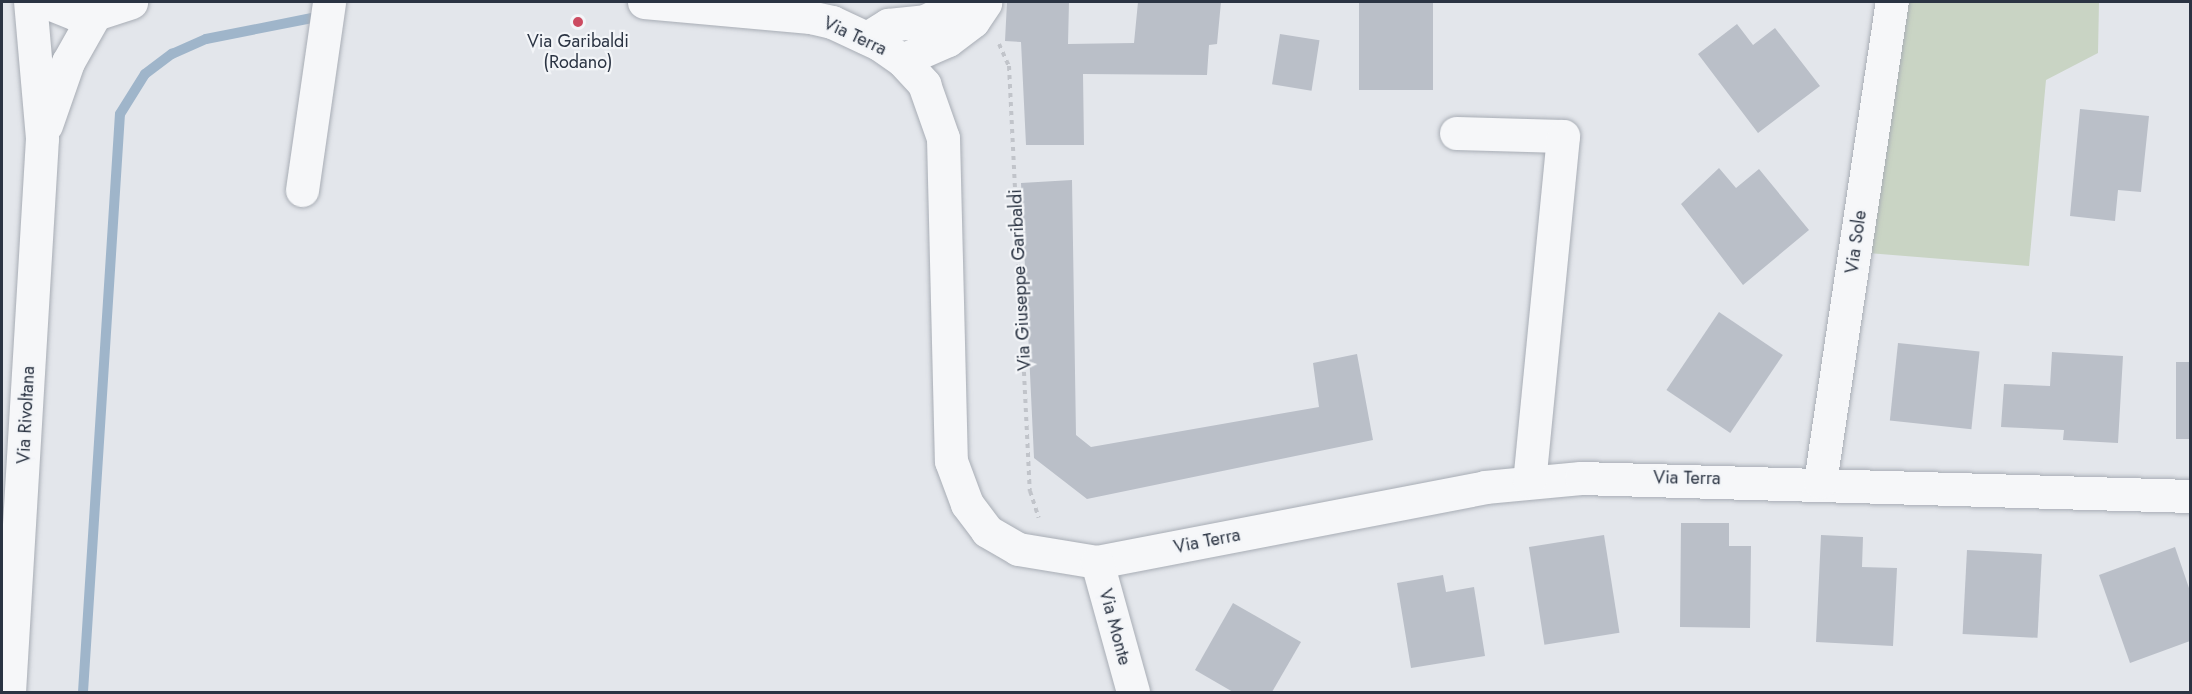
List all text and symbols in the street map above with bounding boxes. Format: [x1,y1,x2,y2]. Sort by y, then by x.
street label: Via Terra [820,12,890,60]
marker: Via Garibaldi (Rodano) [571,15,585,29]
place label: Via Garibaldi (Rodano) [527,31,629,74]
street label: Via Giuseppe Garibaldi [1004,189,1036,371]
street label: Via Sole [1841,209,1871,275]
street label: Via Rivoltana [13,365,39,465]
street label: Via Terra [1653,467,1721,489]
street label: Via Terra [1172,524,1242,558]
street label: Via Monte [1094,587,1136,667]

